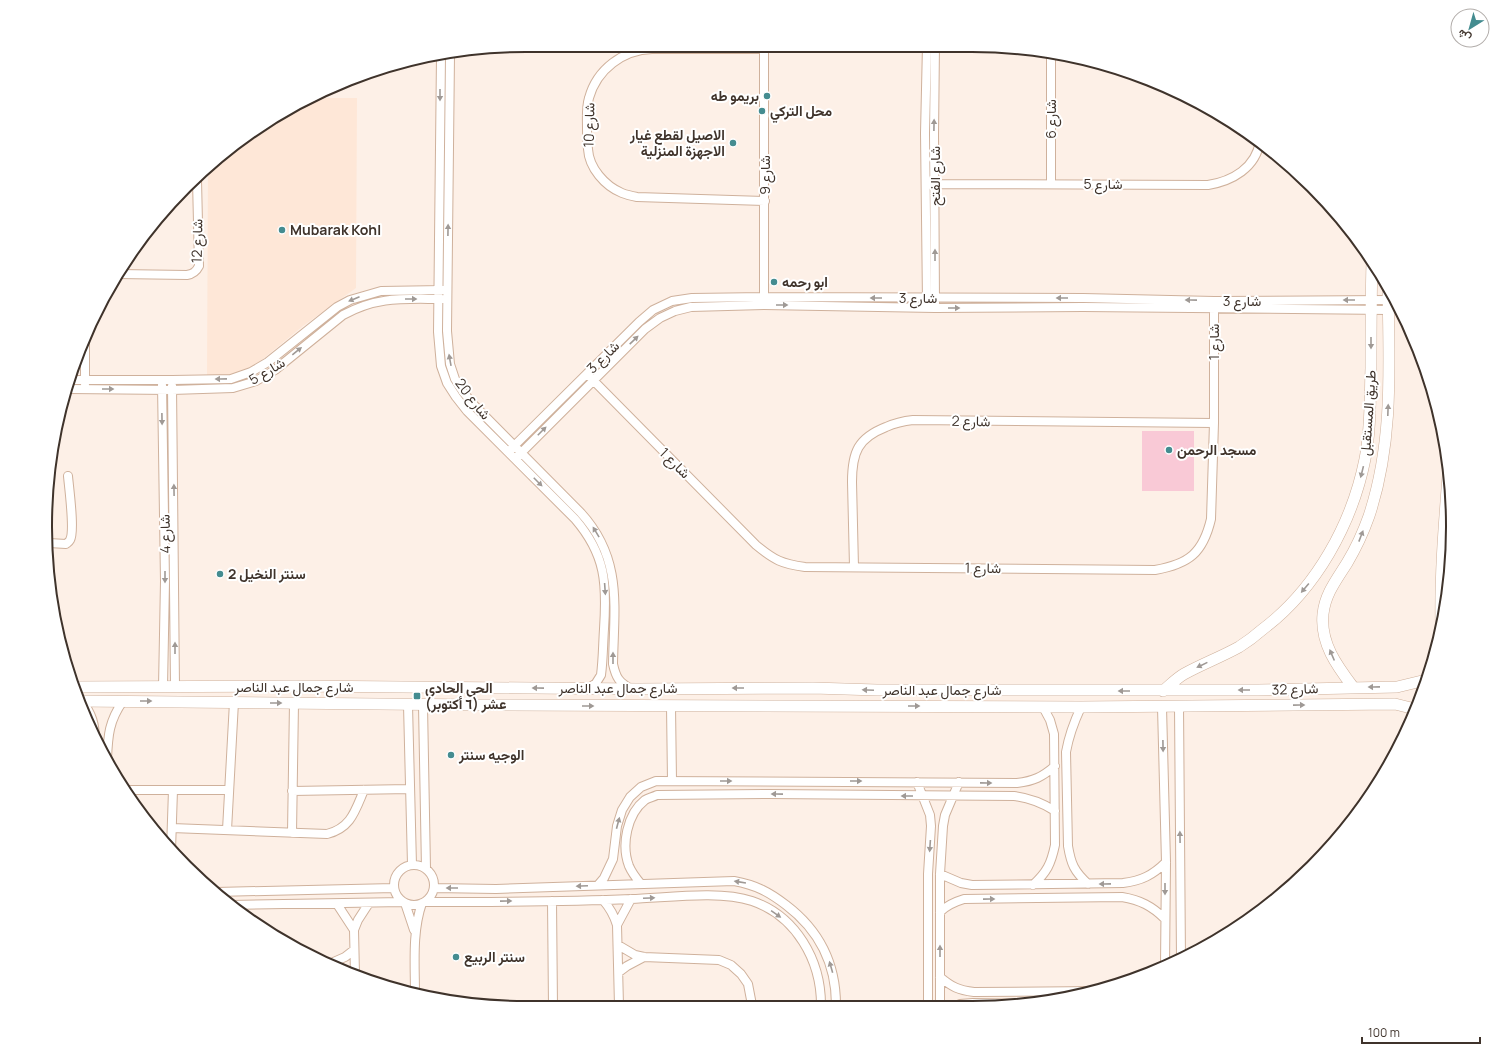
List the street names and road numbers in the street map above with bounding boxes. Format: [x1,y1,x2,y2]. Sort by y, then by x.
street label: شارع 6 [1041,99,1062,139]
street label: شارع 10 [579,102,600,148]
street label: شارع الفتح [925,146,946,206]
street label: شارع 9 [755,155,776,195]
street label: شارع 5 [1083,174,1123,195]
street label: شارع 12 [187,219,208,263]
street label: شارع 3 [899,288,937,309]
street label: شارع 3 [1223,291,1261,312]
street label: شارع 1 [1204,324,1225,360]
street label: شارع 3 [582,336,624,378]
street label: شارع 5 [245,352,289,390]
street label: طريق المستقبل [1355,369,1380,457]
street label: شارع 20 [450,374,496,424]
street label: شارع 2 [951,411,991,432]
street label: شارع 1 [654,443,695,484]
street label: شارع 4 [155,514,176,554]
street label: شارع 1 [965,558,1001,579]
street label: شارع جمال عبد الناصر [234,677,353,698]
street label: شارع جمال عبد الناصر [558,678,677,699]
street label: شارع 32 [1271,678,1319,701]
street label: شارع جمال عبد الناصر [882,680,1001,701]

